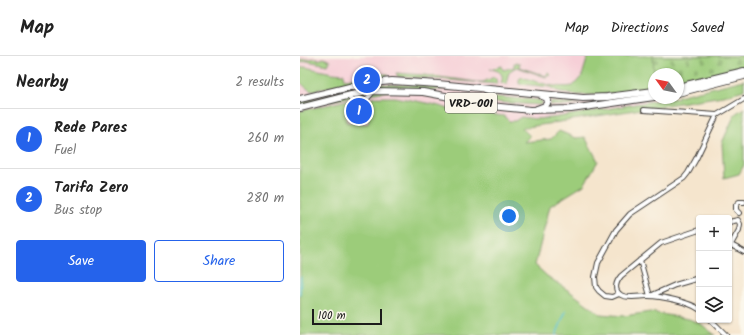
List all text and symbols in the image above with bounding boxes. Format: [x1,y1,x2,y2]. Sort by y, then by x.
text: Map [20,13,54,43]
text: Map [564,17,589,39]
text: Directions [611,17,669,39]
text: Saved [691,17,724,39]
pin: 2 [354,65,380,95]
north arrow [648,68,684,104]
text: Nearby [16,69,68,96]
text: 2 results [236,72,284,93]
road number: VRD-001 [445,93,497,113]
pin: 1 [346,96,372,126]
text: Rede Pares [54,116,127,140]
text: 1 [27,128,31,149]
text: 260 m [247,128,284,149]
text: Fuel [54,140,76,161]
text: Tarifa Zero [54,176,128,200]
text: 2 [25,188,33,209]
text: 280 m [247,188,284,209]
text: Bus stop [54,200,102,221]
your location [499,206,519,226]
map controls [696,215,732,323]
button: + [696,215,732,251]
button: Save [16,240,146,282]
button: Share [154,240,284,282]
button: − [696,251,732,287]
button: layers [696,287,732,323]
scale bar [312,307,382,326]
text: 100 m [318,307,346,325]

